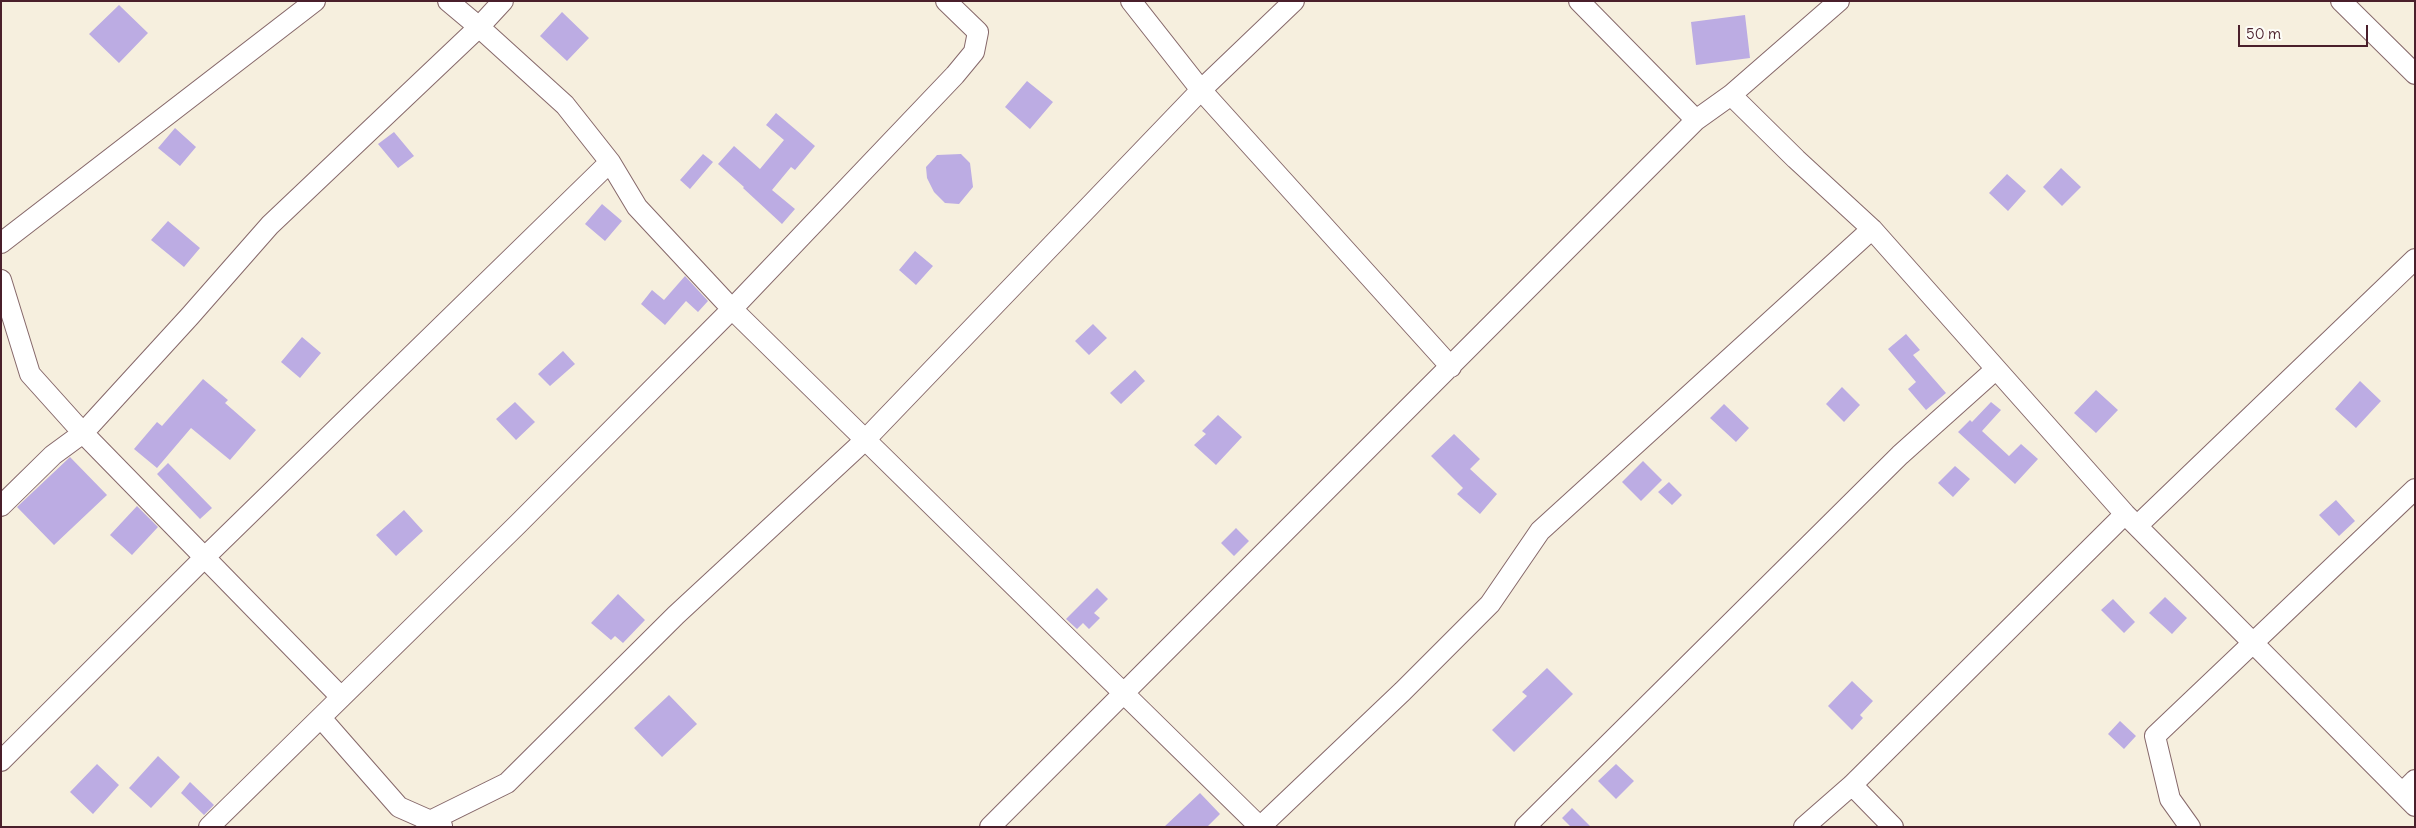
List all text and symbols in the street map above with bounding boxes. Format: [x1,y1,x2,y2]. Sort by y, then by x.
scale bar [2241,15,2371,47]
text: 50 m [2246,24,2281,43]

